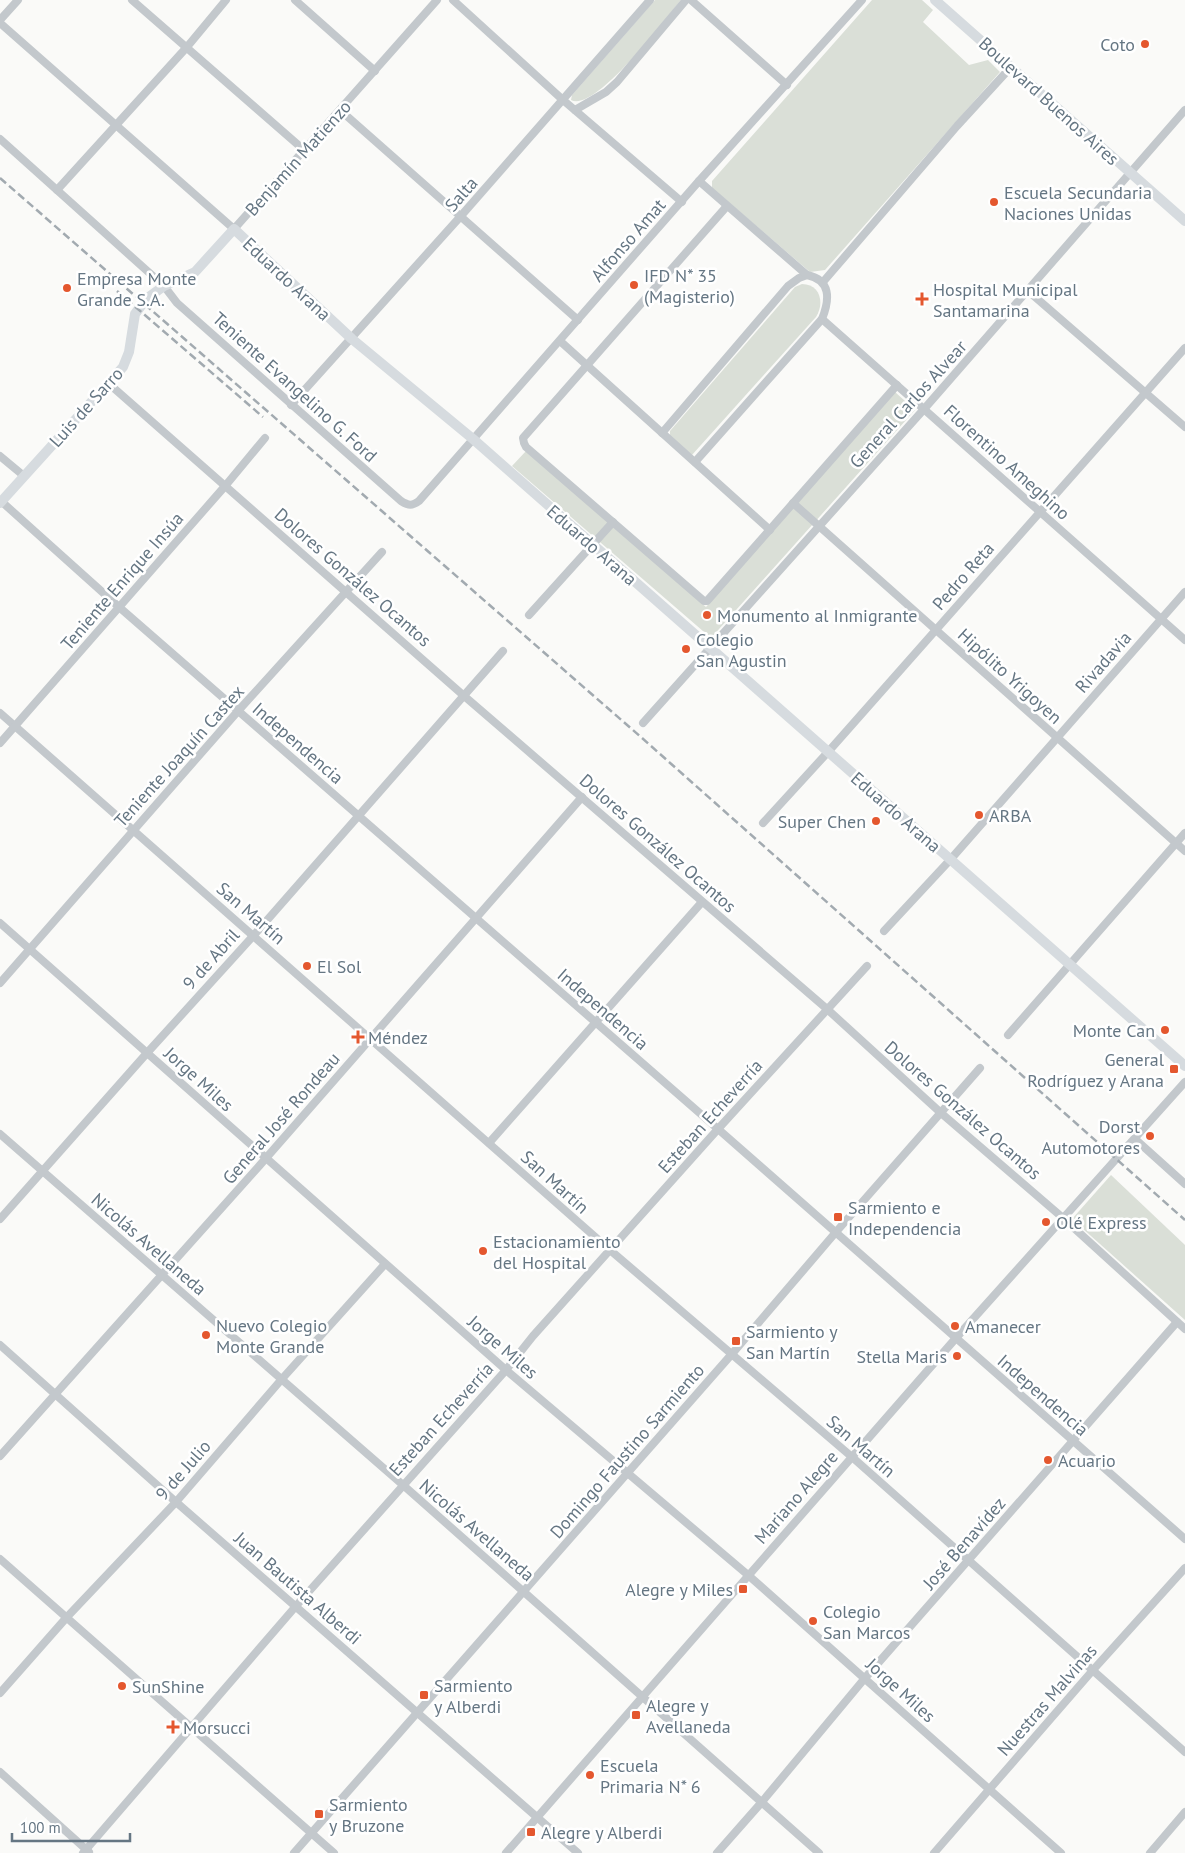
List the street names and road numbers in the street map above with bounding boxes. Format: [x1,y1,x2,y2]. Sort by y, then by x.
street label: Boulevard Buenos Aires [974,32,1124,170]
street label: Benjamín Matienzo [240,95,356,221]
street label: Salta [440,172,482,216]
street label: Alfonso Amat [586,194,670,286]
street label: Eduardo Arana [238,232,336,326]
street label: Teniente Evangelino G. Ford [208,307,382,467]
street label: General Carlos Alvear [844,335,972,473]
street label: Luis de Sarro [44,362,128,452]
street label: Florentino Ameghino [939,399,1075,525]
street label: Eduardo Arana [542,500,642,590]
street label: Dolores González Ocantos [270,503,436,651]
street label: Teniente Enrique Insúa [56,507,188,655]
street label: Pedro Reta [927,537,999,615]
street label: Hipólito Yrigoyen [953,623,1067,729]
street label: Rivadavia [1070,626,1136,698]
street label: Teniente Joaquín Castex [109,680,249,832]
street label: Independencia [248,697,348,789]
street label: Eduardo Arana [846,767,946,857]
street label: Dolores González Ocantos [575,769,741,917]
street label: San Martín [212,877,290,949]
street label: 9 de Abril [178,923,245,994]
street label: Independencia [553,963,653,1055]
street label: Dolores González Ocantos [880,1036,1046,1184]
street label: Jorge Miles [159,1041,239,1116]
street label: General José Rondeau [217,1047,345,1189]
street label: Esteban Echeverría [653,1054,767,1178]
street label: San Martín [516,1145,594,1219]
street label: Nicolás Avellaneda [87,1188,211,1300]
street label: Jorge Miles [462,1310,543,1384]
street label: Independencia [993,1349,1093,1441]
street label: Esteban Echeverría [384,1357,498,1481]
street label: Domingo Faustino Sarmiento [545,1359,709,1543]
street label: San Martín [822,1410,900,1482]
street label: 9 de Julio [150,1435,216,1505]
street label: Mariano Alegre [749,1446,843,1548]
street label: Nicolás Avellaneda [415,1474,539,1586]
street label: José Benavídez [917,1492,1010,1595]
street label: Juan Bautista Alberdi [229,1526,366,1649]
street label: Nuestras Malvinas [992,1639,1102,1761]
street label: Jorge Miles [861,1652,941,1727]

